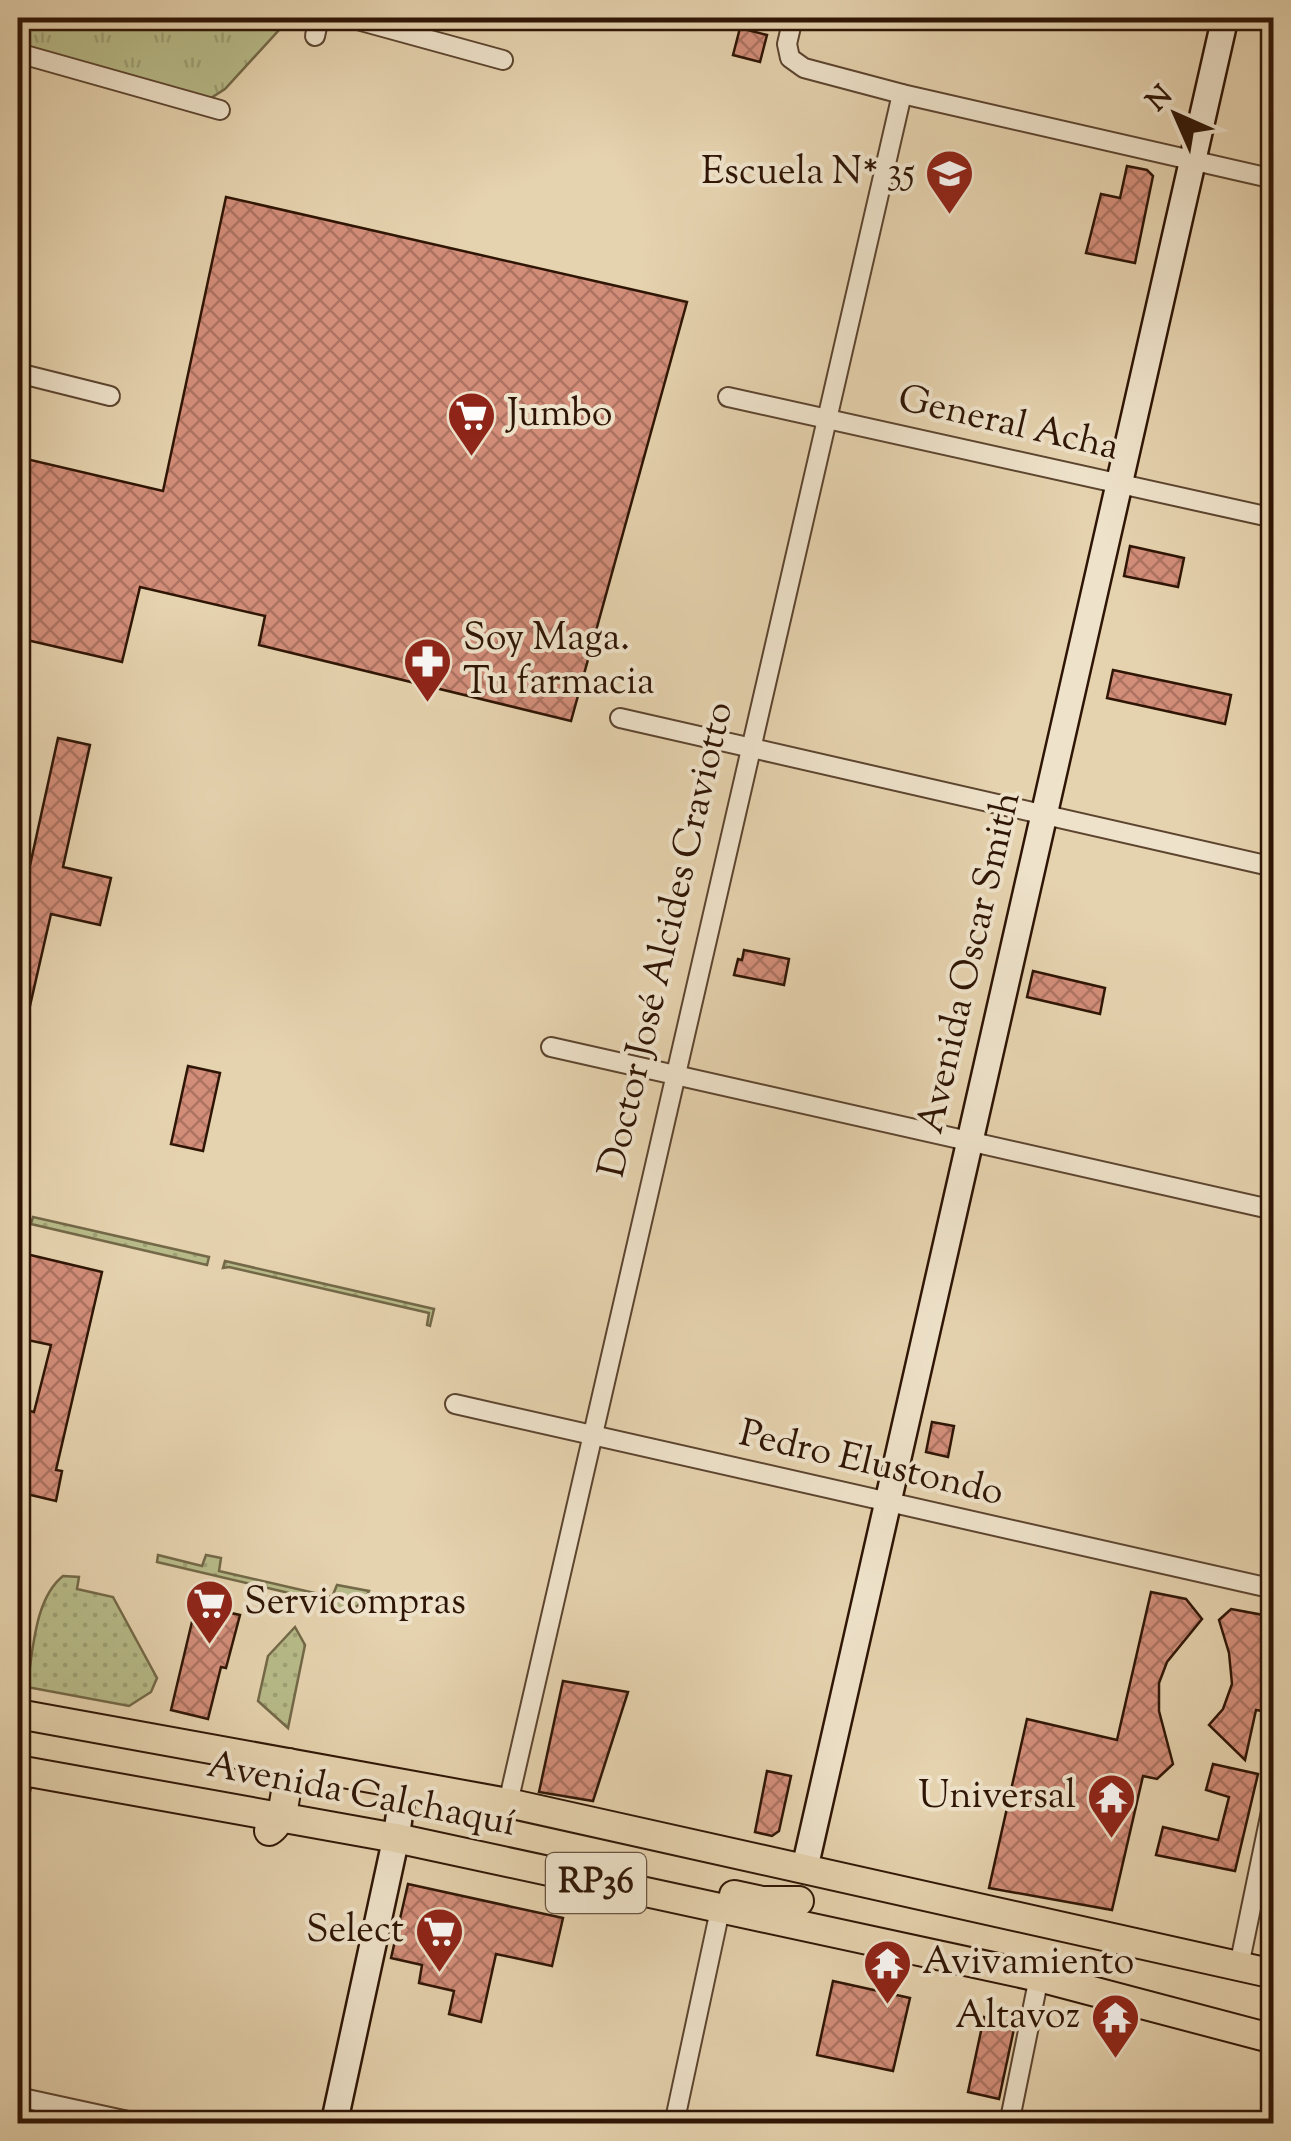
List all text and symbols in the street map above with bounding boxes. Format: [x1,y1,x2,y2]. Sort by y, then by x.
north arrow [1126,65,1226,165]
text: N [1138,77,1182,121]
place label: Escuela N* 35 [701,147,915,201]
school or university icon: Escuela N* 35 [924,148,976,216]
street label: General Acha [892,373,1124,477]
place label: Jumbo [505,389,613,443]
supermarket icon: Jumbo [446,390,498,458]
place label: Soy Maga. Tu farmacia [463,613,655,711]
pharmacy icon: Soy Maga. Tu farmacia [402,636,454,704]
street label: Doctor José Alcides Craviotto [587,697,749,1183]
street label: Avenida Oscar Smith [905,787,1037,1139]
street label: Pedro Elustondo [734,1408,1008,1522]
place label: Servicompras [244,1577,466,1631]
supermarket icon: Servicompras [183,1578,235,1646]
street label: Avenida Calchaquí [202,1740,520,1852]
place label: Universal [918,1771,1076,1825]
temple icon: Universal [1085,1772,1137,1840]
road number: RP36 [546,1853,646,1913]
place label: Select [306,1905,404,1959]
supermarket icon: Select [413,1906,465,1974]
place label: Avivamiento [922,1937,1134,1991]
temple icon: Avivamiento [861,1938,913,2006]
place label: Altavoz [955,1991,1080,2045]
temple icon: Altavoz [1089,1992,1141,2060]

